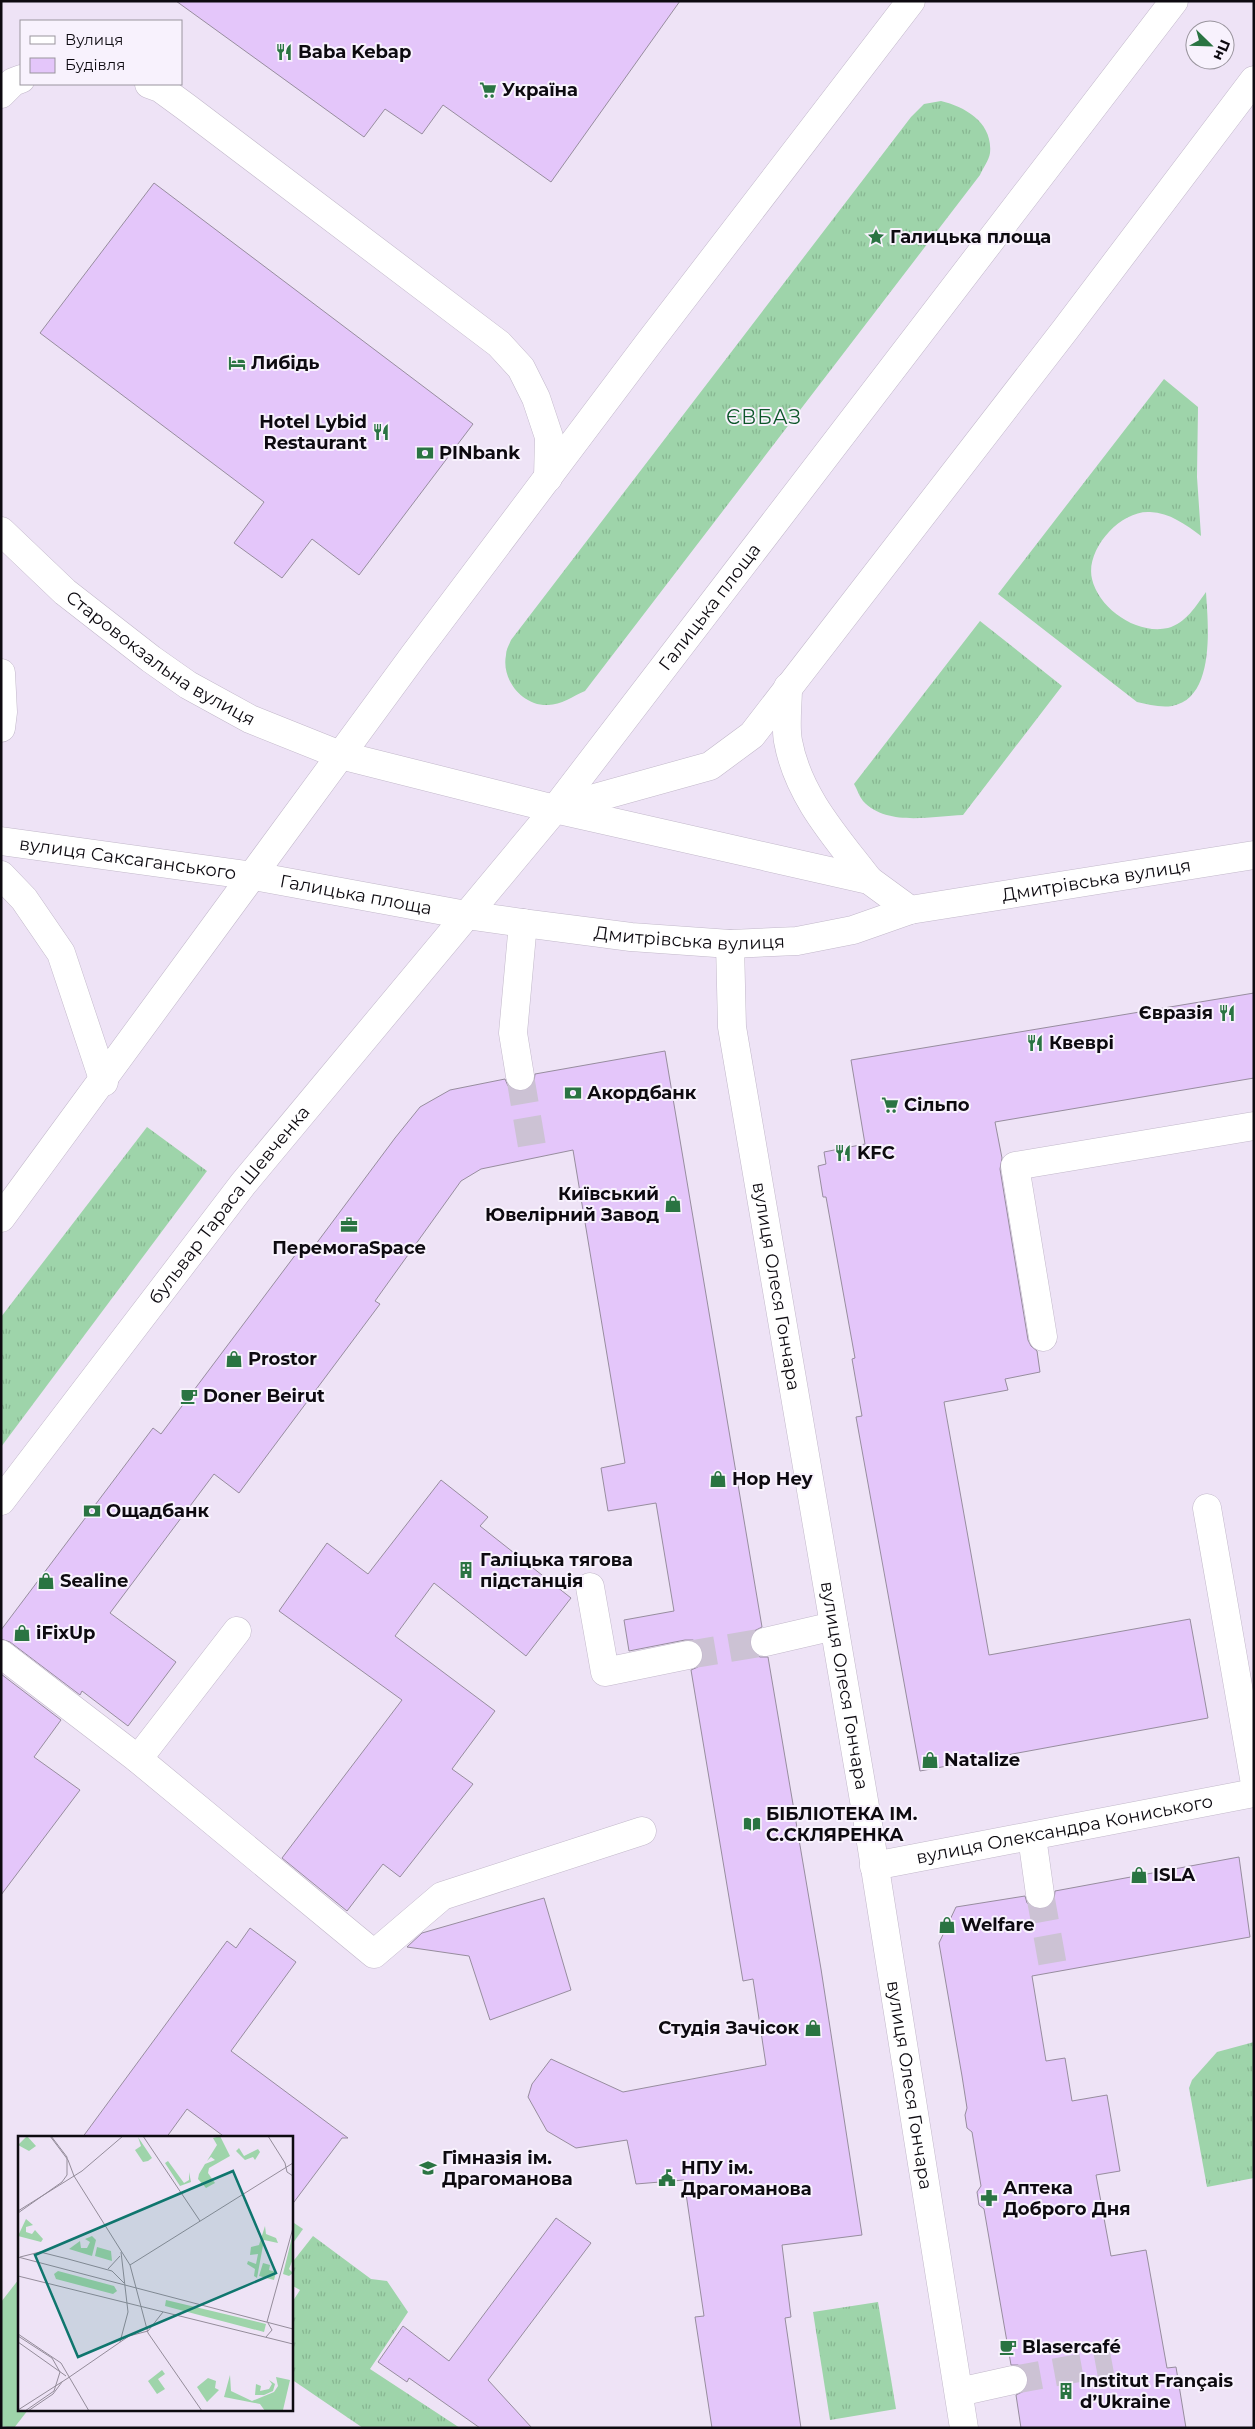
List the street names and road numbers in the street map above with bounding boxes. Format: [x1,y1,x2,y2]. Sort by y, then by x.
street label: Галицька площа [654,539,765,675]
street label: Старовокзальна вулиця [61,586,259,731]
street label: вулиця Саксаганського [18,833,238,884]
street label: Дмитрівська вулиця [1000,854,1192,906]
street label: Галицька площа [278,870,434,920]
street label: Дмитрівська вулиця [593,921,785,955]
street label: бульвар Тараса Шевченка [144,1101,314,1308]
street label: вулиця Олеся Гончара [748,1180,805,1392]
street label: вулиця Олеся Гончара [816,1580,873,1791]
street label: вулиця Олександра Кониського [914,1790,1215,1869]
street label: вулиця Олеся Гончара [882,1979,937,2191]

